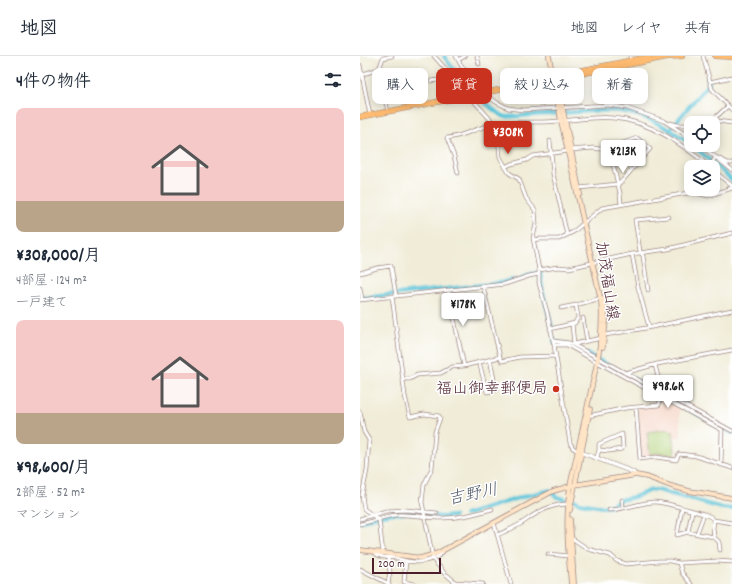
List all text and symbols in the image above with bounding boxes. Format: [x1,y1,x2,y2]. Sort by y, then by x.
text: 地図 [20,17,58,44]
text: 地図 [571,19,599,39]
text: レイヤ [621,19,662,39]
text: 共有 [684,19,712,39]
chip: 購入 [372,68,428,104]
chip: 賃貸 [436,68,492,104]
chip: 絞り込み [500,68,584,104]
chip: 新着 [592,68,648,104]
icon: filters [322,69,344,91]
text: 4件の物件 [16,71,91,95]
map controls [684,116,720,196]
button: locate [684,116,720,152]
pin: ¥308K [480,121,536,155]
text: ¥308K [493,124,523,143]
icon: home [144,134,216,206]
pin: ¥213K [595,140,651,174]
text: ¥213K [610,143,636,162]
button: layers [684,160,720,196]
street label: 加茂福山線 [588,240,624,322]
text: ¥308,000/月 [16,245,101,269]
text: 4部屋 · 124 m² [16,272,87,291]
pin: ¥178K [435,293,491,327]
text: 一戸建て [16,294,68,313]
text: ¥178K [450,296,476,315]
icon: home [144,346,216,418]
pin: ¥98.6K [635,375,701,409]
place label: 福山御幸郵便局 [436,378,548,401]
text: ¥98.6K [652,378,684,397]
marker: 福山御幸郵便局 [551,384,561,394]
text: ¥98,600/月 [16,457,91,481]
water label: 吉野川 [446,479,500,513]
text: 2部屋 · 52 m² [16,484,85,503]
text: マンション [16,506,80,525]
scale bar [372,556,441,575]
text: 200 m [378,557,405,573]

